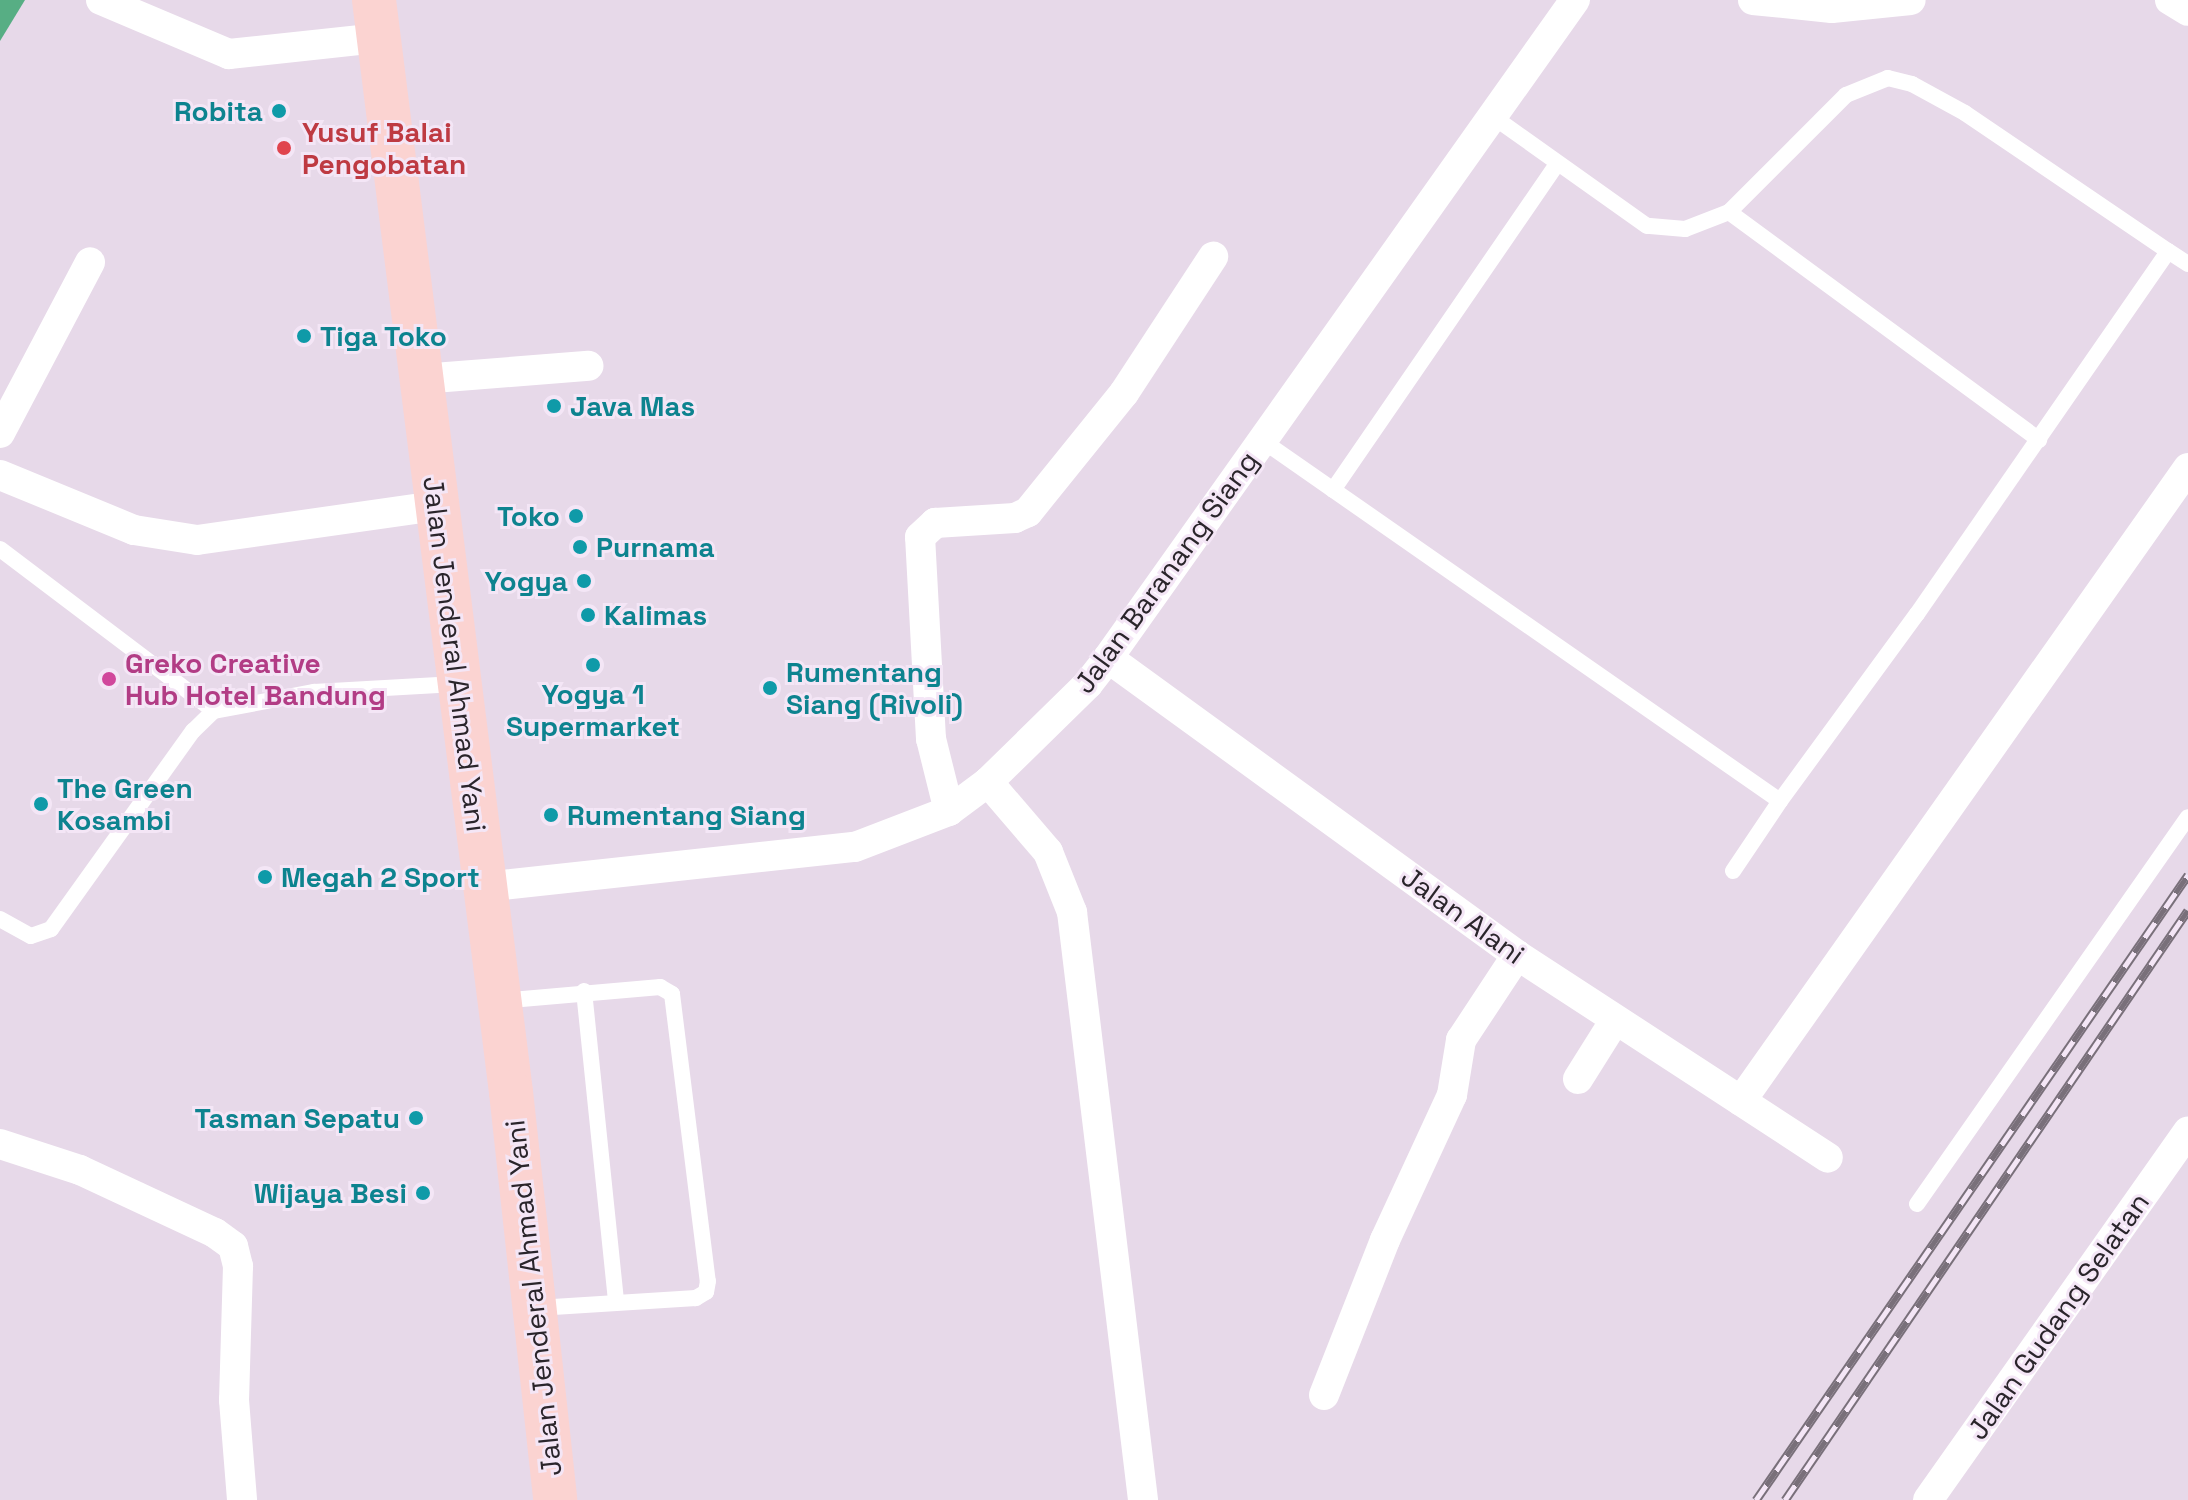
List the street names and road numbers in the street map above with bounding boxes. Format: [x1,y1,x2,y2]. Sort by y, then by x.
street label: Jalan Baranang Siang [1067,444,1265,700]
street label: Jalan Jenderal Ahmad Yani [416,474,494,834]
street label: Jalan Alani [1395,859,1531,971]
street label: Jalan Jenderal Ahmad Yani [498,1118,568,1478]
street label: Jalan Gudang Selatan [1960,1186,2156,1446]

